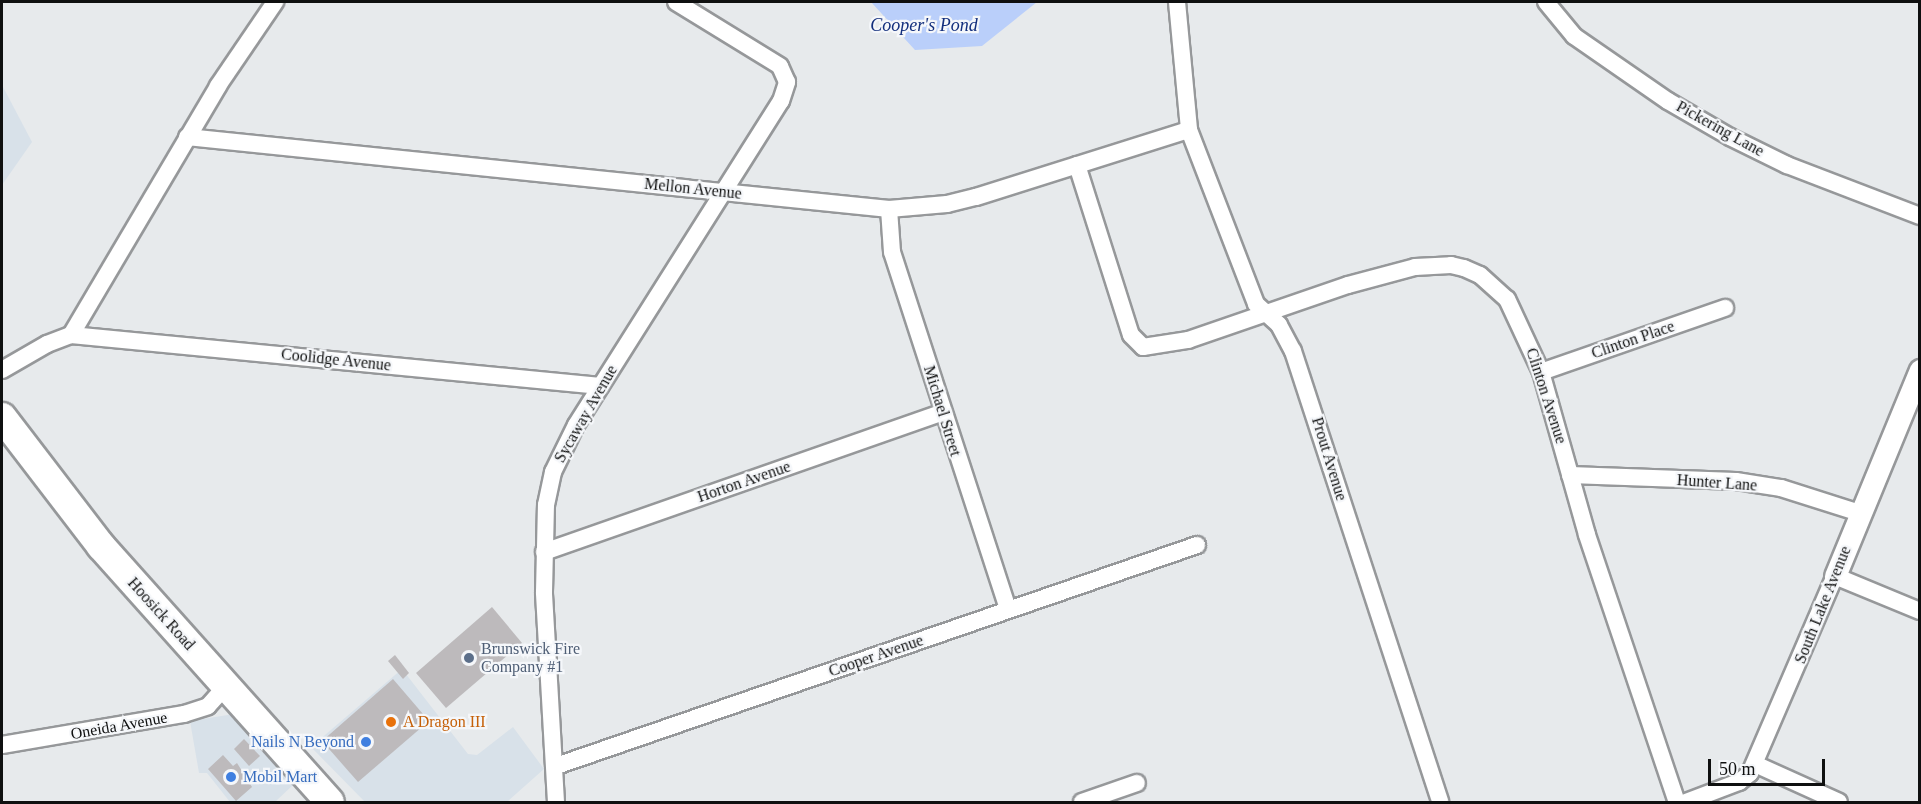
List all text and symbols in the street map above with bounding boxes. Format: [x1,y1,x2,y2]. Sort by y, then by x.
water label: Cooper's Pond [870,14,978,36]
street label: Pickering Lane [1673,97,1767,161]
street label: Mellon Avenue [643,174,743,204]
street label: Clinton Place [1589,317,1677,363]
street label: Coolidge Avenue [280,345,392,375]
street label: Clinton Avenue [1521,345,1571,447]
street label: Sycaway Avenue [550,361,622,467]
street label: Michael Street [919,363,965,459]
street label: Prout Avenue [1307,414,1351,504]
street label: Horton Avenue [695,457,793,507]
street label: Hunter Lane [1676,471,1758,495]
street label: South Lake Avenue [1791,543,1855,667]
street label: Hoosick Road [123,574,199,654]
street label: Cooper Avenue [826,631,926,681]
place label: Brunswick Fire Company #1 [481,639,580,677]
marker: Brunswick Fire Company #1 [462,651,476,665]
street label: Oneida Avenue [69,708,169,744]
place label: A Dragon III [403,712,487,732]
marker: A Dragon III [384,715,398,729]
place label: Nails N Beyond [251,732,354,752]
marker: Nails N Beyond [359,735,373,749]
scale bar [1711,747,1828,785]
text: 50 m [1719,759,1756,779]
place label: Mobil Mart [243,767,317,787]
marker: Mobil Mart [224,770,238,784]

